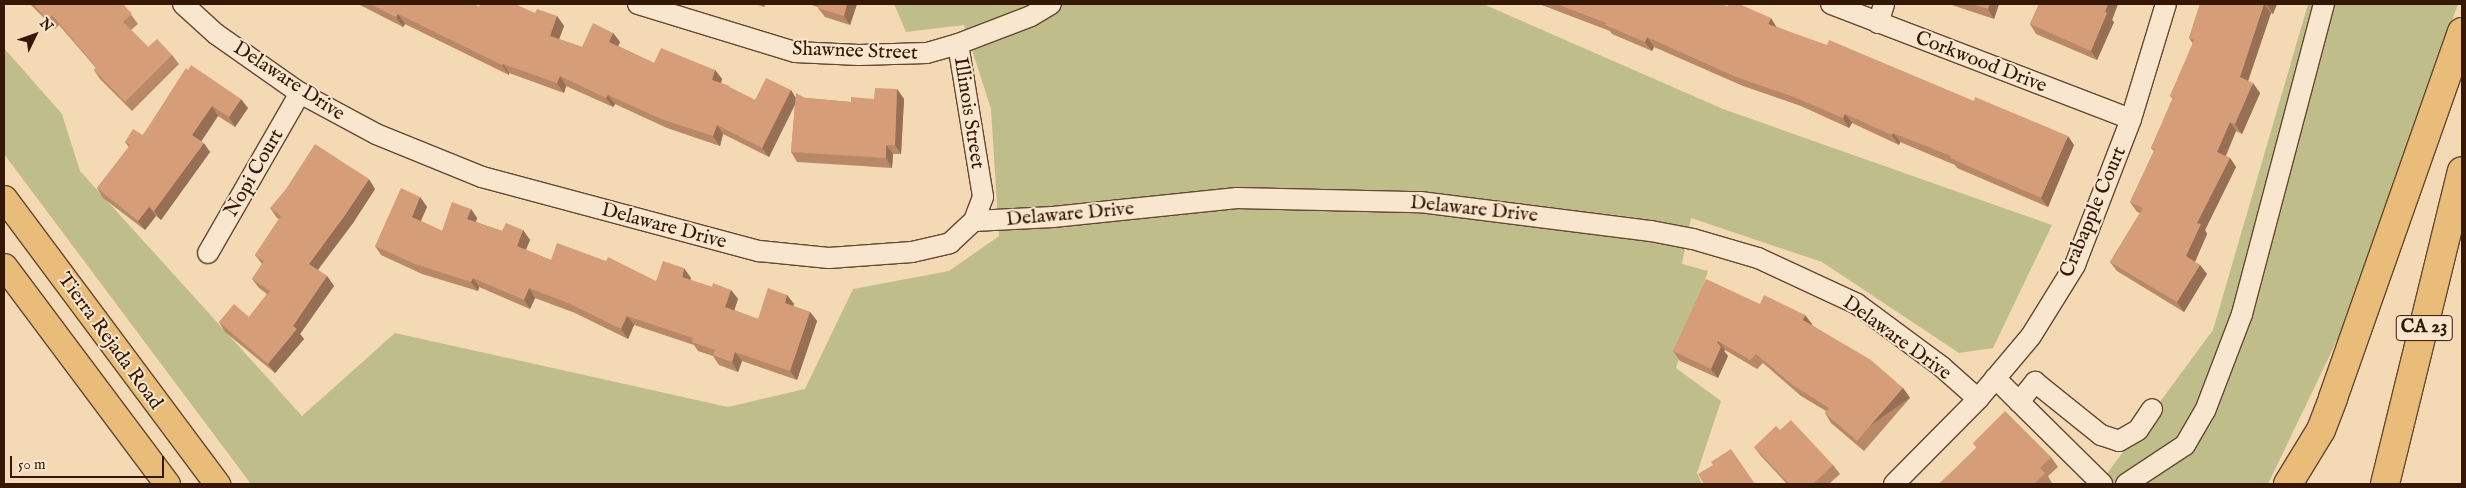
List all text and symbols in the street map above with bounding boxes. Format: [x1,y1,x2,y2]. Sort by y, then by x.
north arrow [10,10,60,60]
text: N [35,14,57,35]
street label: Corkwood Drive [1912,26,2050,98]
street label: Delaware Drive [229,36,349,126]
street label: Shawnee Street [792,37,918,65]
street label: Illinois Street [948,55,990,171]
street label: Nopi Court [219,125,289,221]
street label: Crabapple Court [2055,143,2131,281]
street label: Delaware Drive [1409,190,1539,228]
street label: Delaware Drive [1005,196,1135,232]
street label: Delaware Drive [599,198,729,254]
street label: Tierra Rejada Road [52,268,168,414]
street label: Delaware Drive [1838,291,1956,385]
road number: CA 23 [2395,312,2453,344]
scale bar [12,446,166,478]
text: 50 m [18,455,46,474]

